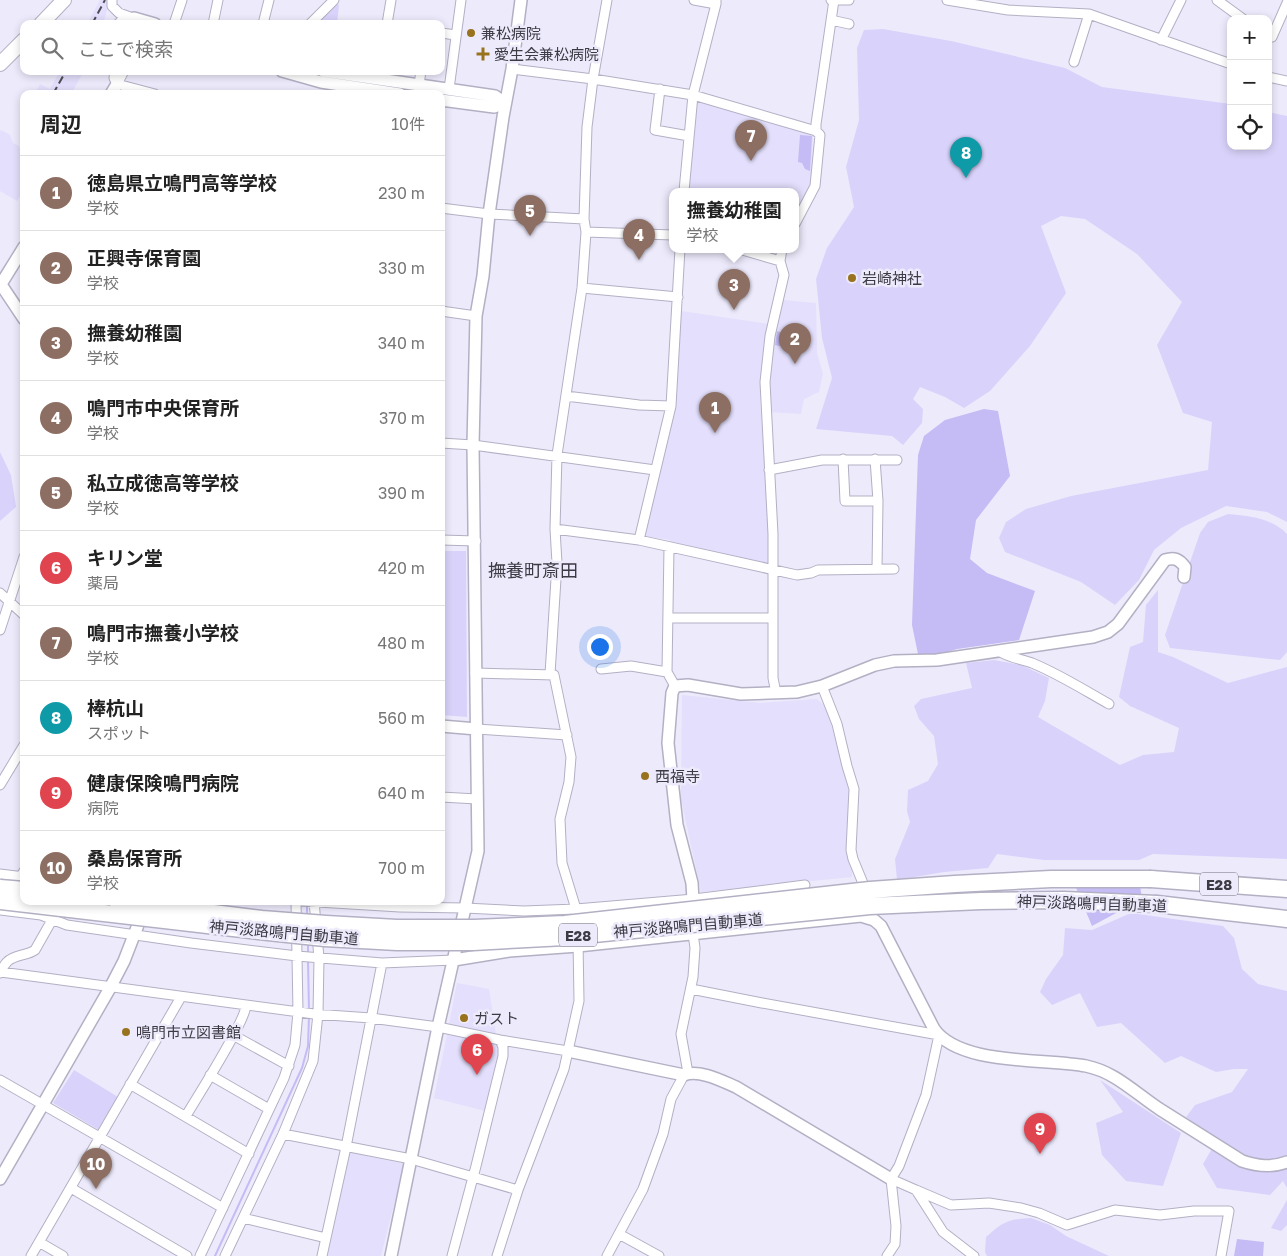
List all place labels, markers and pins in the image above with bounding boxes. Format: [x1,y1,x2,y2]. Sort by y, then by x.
place label: 兼松病院 [481,24,541,42]
marker: 兼松病院 [465,27,477,39]
place label: 愛生会兼松病院 [494,45,599,63]
marker: 愛生会兼松病院 [476,47,490,61]
pin: 7 [735,120,767,161]
pin: 8 [950,137,982,178]
pin: 5 [514,195,546,236]
pin: 4 [623,219,655,260]
pin: 3 [718,269,750,310]
place label: 岩崎神社 [862,269,922,287]
marker: 岩崎神社 [846,272,858,284]
pin: 2 [779,323,811,364]
pin: 1 [699,392,731,433]
place label: 西福寺 [655,767,700,785]
marker: 西福寺 [639,770,651,782]
place label: ガスト [474,1009,519,1027]
marker: ガスト [458,1012,470,1024]
place label: 鳴門市立図書館 [136,1023,241,1041]
marker: 鳴門市立図書館 [120,1026,132,1038]
pin: 6 [461,1034,493,1075]
pin: 9 [1024,1113,1056,1154]
pin: 10 [80,1148,112,1189]

